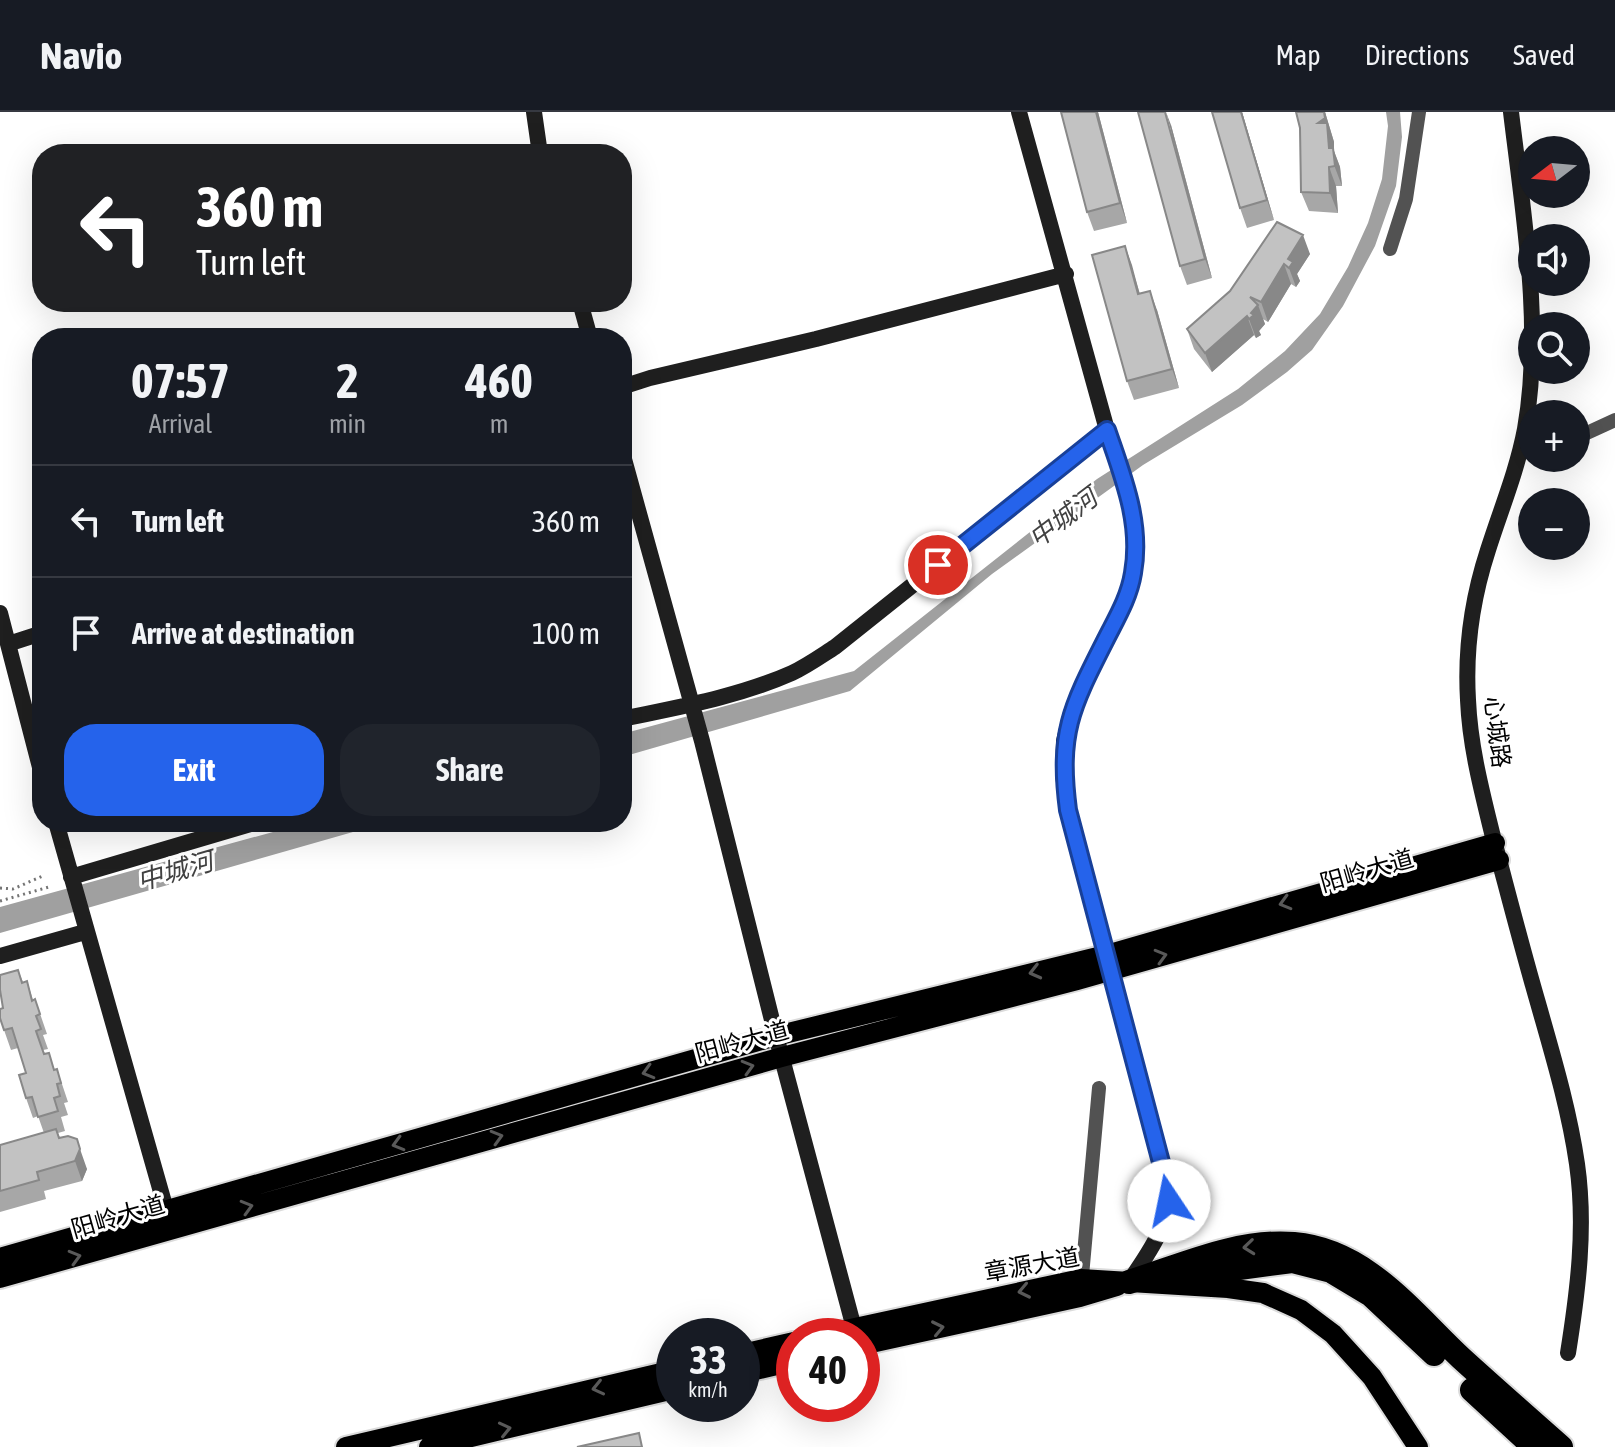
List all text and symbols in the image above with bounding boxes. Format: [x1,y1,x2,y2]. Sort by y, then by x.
text: Navio [40,34,122,77]
text: Map [1276,39,1321,71]
text: Directions [1365,39,1469,71]
text: Saved [1513,39,1575,71]
north arrow [1518,136,1590,208]
map controls [1518,136,1590,560]
text: 360 m [196,175,323,239]
icon: left [64,176,168,280]
button: sound [1518,224,1590,296]
text: Turn left [196,241,306,283]
button: search [1518,312,1590,384]
text: 07:57 [131,353,230,408]
text: 2 [336,353,359,408]
text: 460 [465,353,533,408]
button: + [1518,400,1590,472]
text: Arrival [149,409,212,439]
text: min [329,409,366,439]
text: m [490,409,508,439]
water label: 中城河 [1023,480,1107,553]
button: − [1518,488,1590,560]
icon: left [64,499,108,543]
text: Turn left [132,504,224,538]
text: 360 m [532,504,600,538]
pin [904,531,972,599]
icon: arrive [916,543,960,587]
icon: arrive [64,611,108,655]
text: Arrive at destination [132,616,354,650]
text: 100 m [532,616,600,650]
street label: 心城路 [1480,695,1515,769]
button: Exit [64,724,324,816]
button: Share [340,724,600,816]
water label: 中城河 [133,844,221,896]
street label: 阳岭大道 [1317,844,1417,897]
one-way arrow [1279,894,1293,910]
one-way arrow [1154,949,1168,966]
one-way arrow [1028,963,1042,980]
street label: 阳岭大道 [692,1016,792,1067]
one-way arrow [740,1060,754,1076]
one-way arrow [641,1063,655,1080]
one-way arrow [490,1130,504,1146]
one-way arrow [391,1135,405,1151]
position arrow [1127,1159,1211,1243]
street label: 阳岭大道 [68,1190,168,1243]
one-way arrow [239,1200,253,1216]
one-way arrow [1242,1239,1255,1256]
street label: 章源大道 [982,1243,1082,1286]
one-way arrow [67,1250,81,1266]
one-way arrow [1018,1282,1031,1299]
speed limit sign: 40 [776,1318,880,1422]
one-way arrow [931,1320,945,1337]
text: 33 [689,1337,727,1382]
text: km/h [688,1378,728,1401]
one-way arrow [592,1379,605,1396]
one-way arrow [498,1421,511,1438]

